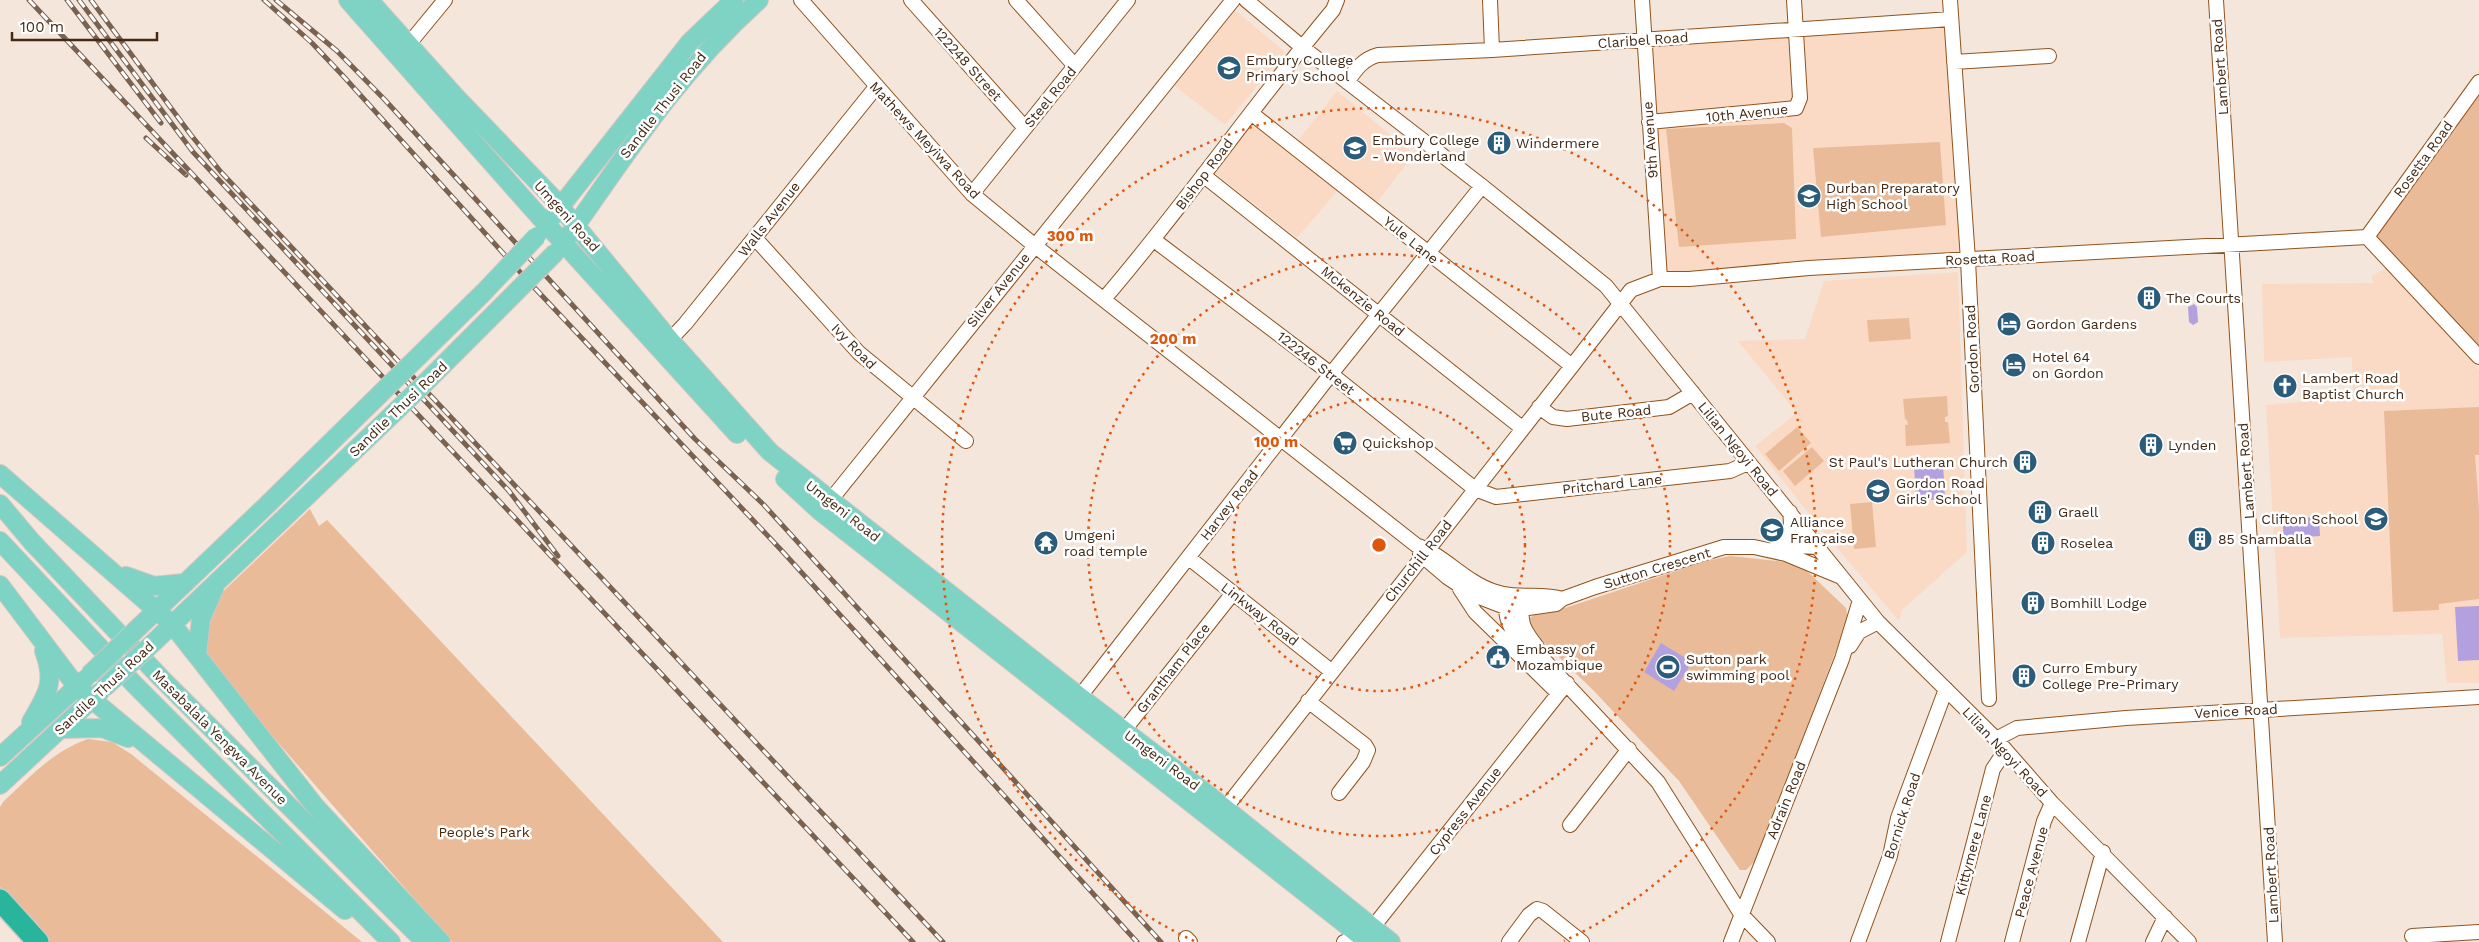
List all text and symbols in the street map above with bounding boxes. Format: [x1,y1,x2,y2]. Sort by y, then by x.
scale bar [12,10,158,42]
text: 100 m [20,18,64,36]
street label: Lambert Road [2209,18,2231,116]
street label: 122248 Street [931,24,1005,104]
street label: Claribel Road [1597,29,1689,51]
street label: Sandile Thusi Road [617,49,709,161]
place label: Embury College Primary School [1246,52,1353,84]
school or university icon: Embury College Primary School [1216,55,1242,81]
street label: Steel Road [1021,63,1079,131]
street label: Mathews Meyiwa Road [867,78,983,202]
street label: 9th Avenue [1639,101,1661,179]
street label: 10th Avenue [1705,101,1789,125]
street label: Rosetta Road [2390,118,2456,200]
building icon: Windermere [1486,130,1512,156]
place label: Embury College - Wonderland [1372,132,1479,164]
street label: Bishop Road [1172,135,1236,213]
school or university icon: Embury College - Wonderland [1342,135,1368,161]
place label: Windermere [1516,135,1599,151]
street label: Umgeni Road [531,177,603,255]
street label: Walls Avenue [735,178,803,260]
place label: Durban Preparatory High School [1826,180,1961,212]
school or university icon: Durban Preparatory High School [1796,183,1822,209]
street label: Yule Lane [1380,213,1442,267]
text: 300 m [1047,227,1093,245]
street label: Rosetta Road [1945,248,2035,268]
street label: Silver Avenue [963,250,1033,330]
street label: Mckenzie Road [1318,263,1408,339]
building icon: The Courts [2136,285,2162,311]
place label: The Courts [2166,290,2241,306]
street label: Gordon Road [1962,304,1982,394]
hotel icon: Gordon Gardens [1996,311,2022,337]
place label: Gordon Gardens [2026,316,2137,332]
street label: Ivy Road [828,320,880,372]
street label: 122246 Street [1274,328,1358,398]
text: 200 m [1150,330,1196,348]
place label: Hotel 64 on Gordon [2032,349,2104,381]
hotel icon: Hotel 64 on Gordon [2001,352,2027,378]
street label: Sandile Thusi Road [346,358,450,460]
place label: Lambert Road Baptist Church [2302,370,2404,402]
church icon: Lambert Road Baptist Church [2272,373,2298,399]
street label: Lilian Ngoyi Road [1695,398,1781,500]
street label: Bute Road [1580,401,1652,425]
street label: Lambert Road [2235,422,2257,520]
supermarket icon: Quickshop [1332,430,1358,456]
building icon: Lynden [2138,432,2164,458]
text: 100 m [1254,433,1298,451]
place label: Quickshop [1362,435,1434,451]
place label: Lynden [2168,437,2217,453]
building icon: St Paul's Lutheran Church [2012,449,2038,475]
place label: St Paul's Lutheran Church [1829,454,2008,470]
street label: Harvey Road [1197,467,1261,543]
street label: Pritchard Lane [1561,471,1663,497]
place label: Gordon Road Girls' School [1896,475,1985,507]
street label: Umgeni Road [803,477,883,545]
school or university icon: Gordon Road Girls' School [1865,478,1891,504]
building icon: Graell [2027,499,2053,525]
place label: Graell [2058,504,2099,520]
school or university icon: Clifton School [2363,506,2389,532]
place label: Clifton School [2261,511,2359,527]
place label: Alliance Française [1790,514,1855,546]
street label: Churchill Road [1381,517,1455,605]
school or university icon: Alliance Française [1759,517,1785,543]
building icon: 85 Shamballa [2187,526,2213,552]
place label: Umgeni road temple [1064,527,1148,559]
temple icon: Umgeni road temple [1033,530,1059,556]
building icon: Roselea [2030,530,2056,556]
place label: 85 Shamballa [2218,531,2312,547]
place label: Roselea [2060,535,2113,551]
centre of rings [1370,536,1388,554]
street label: Sutton Crescent [1602,544,1713,592]
street label: Linkway Road [1218,579,1302,649]
building icon: Bomhill Lodge [2020,590,2046,616]
place label: Bomhill Lodge [2050,595,2147,611]
street label: Grantham Place [1133,620,1213,716]
street label: Sandile Thusi Road [51,638,157,738]
place label: Embassy of Mozambique [1516,641,1603,673]
public building icon: Embassy of Mozambique [1485,644,1511,670]
place label: Sutton park swimming pool [1686,651,1790,683]
sports icon: Sutton park swimming pool [1655,654,1681,680]
place label: Curro Embury College Pre-Primary [2042,660,2179,692]
building icon: Curro Embury College Pre-Primary [2011,663,2037,689]
street label: Masabalala Yengwa Avenue [149,666,291,808]
street label: Venice Road [2194,701,2278,721]
street label: Lilian Ngoyi Road [1959,704,2051,800]
street label: Umgeni Road [1121,727,1203,793]
street label: Adrain Road [1763,759,1809,841]
street label: Cypress Avenue [1426,764,1504,858]
street label: Bornick Road [1880,771,1924,861]
street label: Kittymere Lane [1952,793,1994,897]
park label: People's Park [438,824,530,840]
street label: Peace Avenue [2011,824,2051,920]
street label: Lambert Road [2260,826,2282,924]

